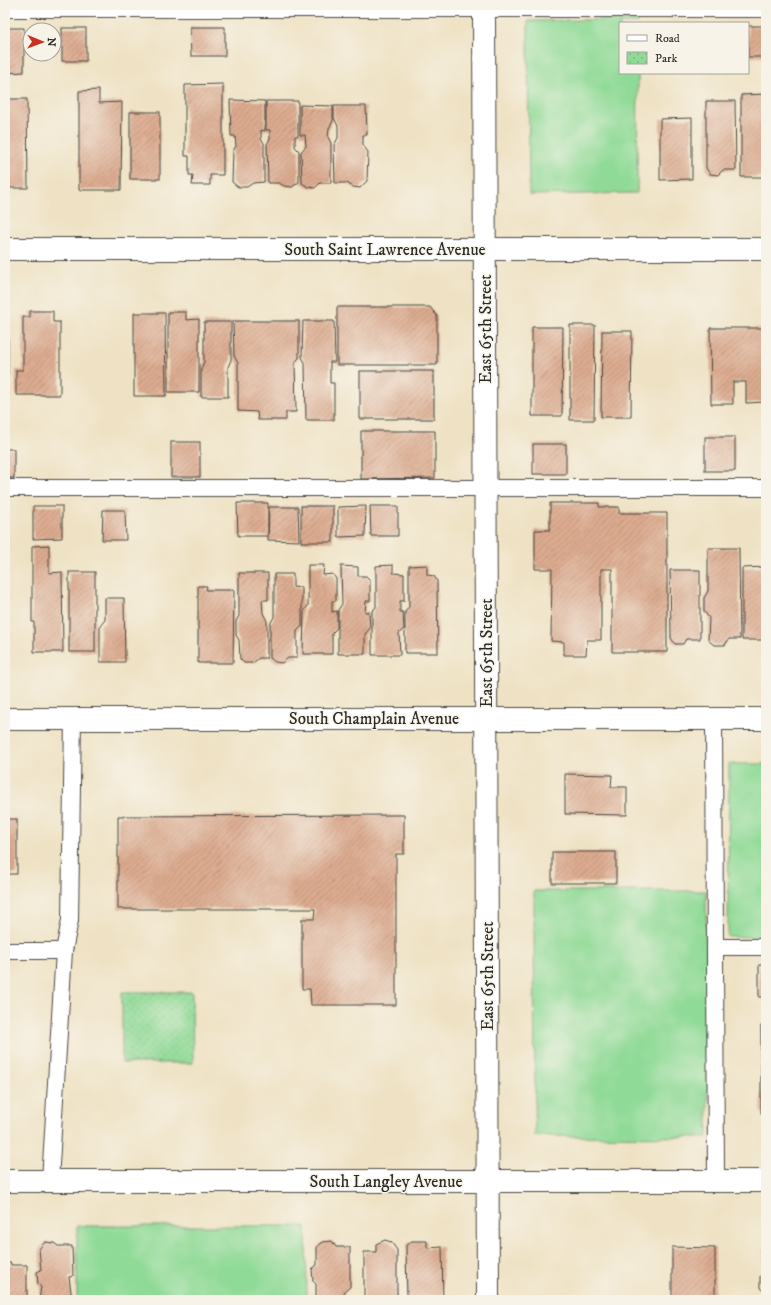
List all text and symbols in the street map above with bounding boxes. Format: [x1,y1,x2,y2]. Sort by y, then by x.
north arrow [22,22,62,62]
legend [619,22,749,74]
text: Road [655,31,680,46]
text: N [44,38,58,47]
text: Park [655,51,677,66]
street label: South Saint Lawrence Avenue [284,239,486,261]
street label: East 65th Street [475,274,497,384]
street label: East 65th Street [476,598,498,708]
street label: South Champlain Avenue [289,708,459,730]
street label: East 65th Street [477,921,499,1031]
street label: South Langley Avenue [310,1171,462,1193]

